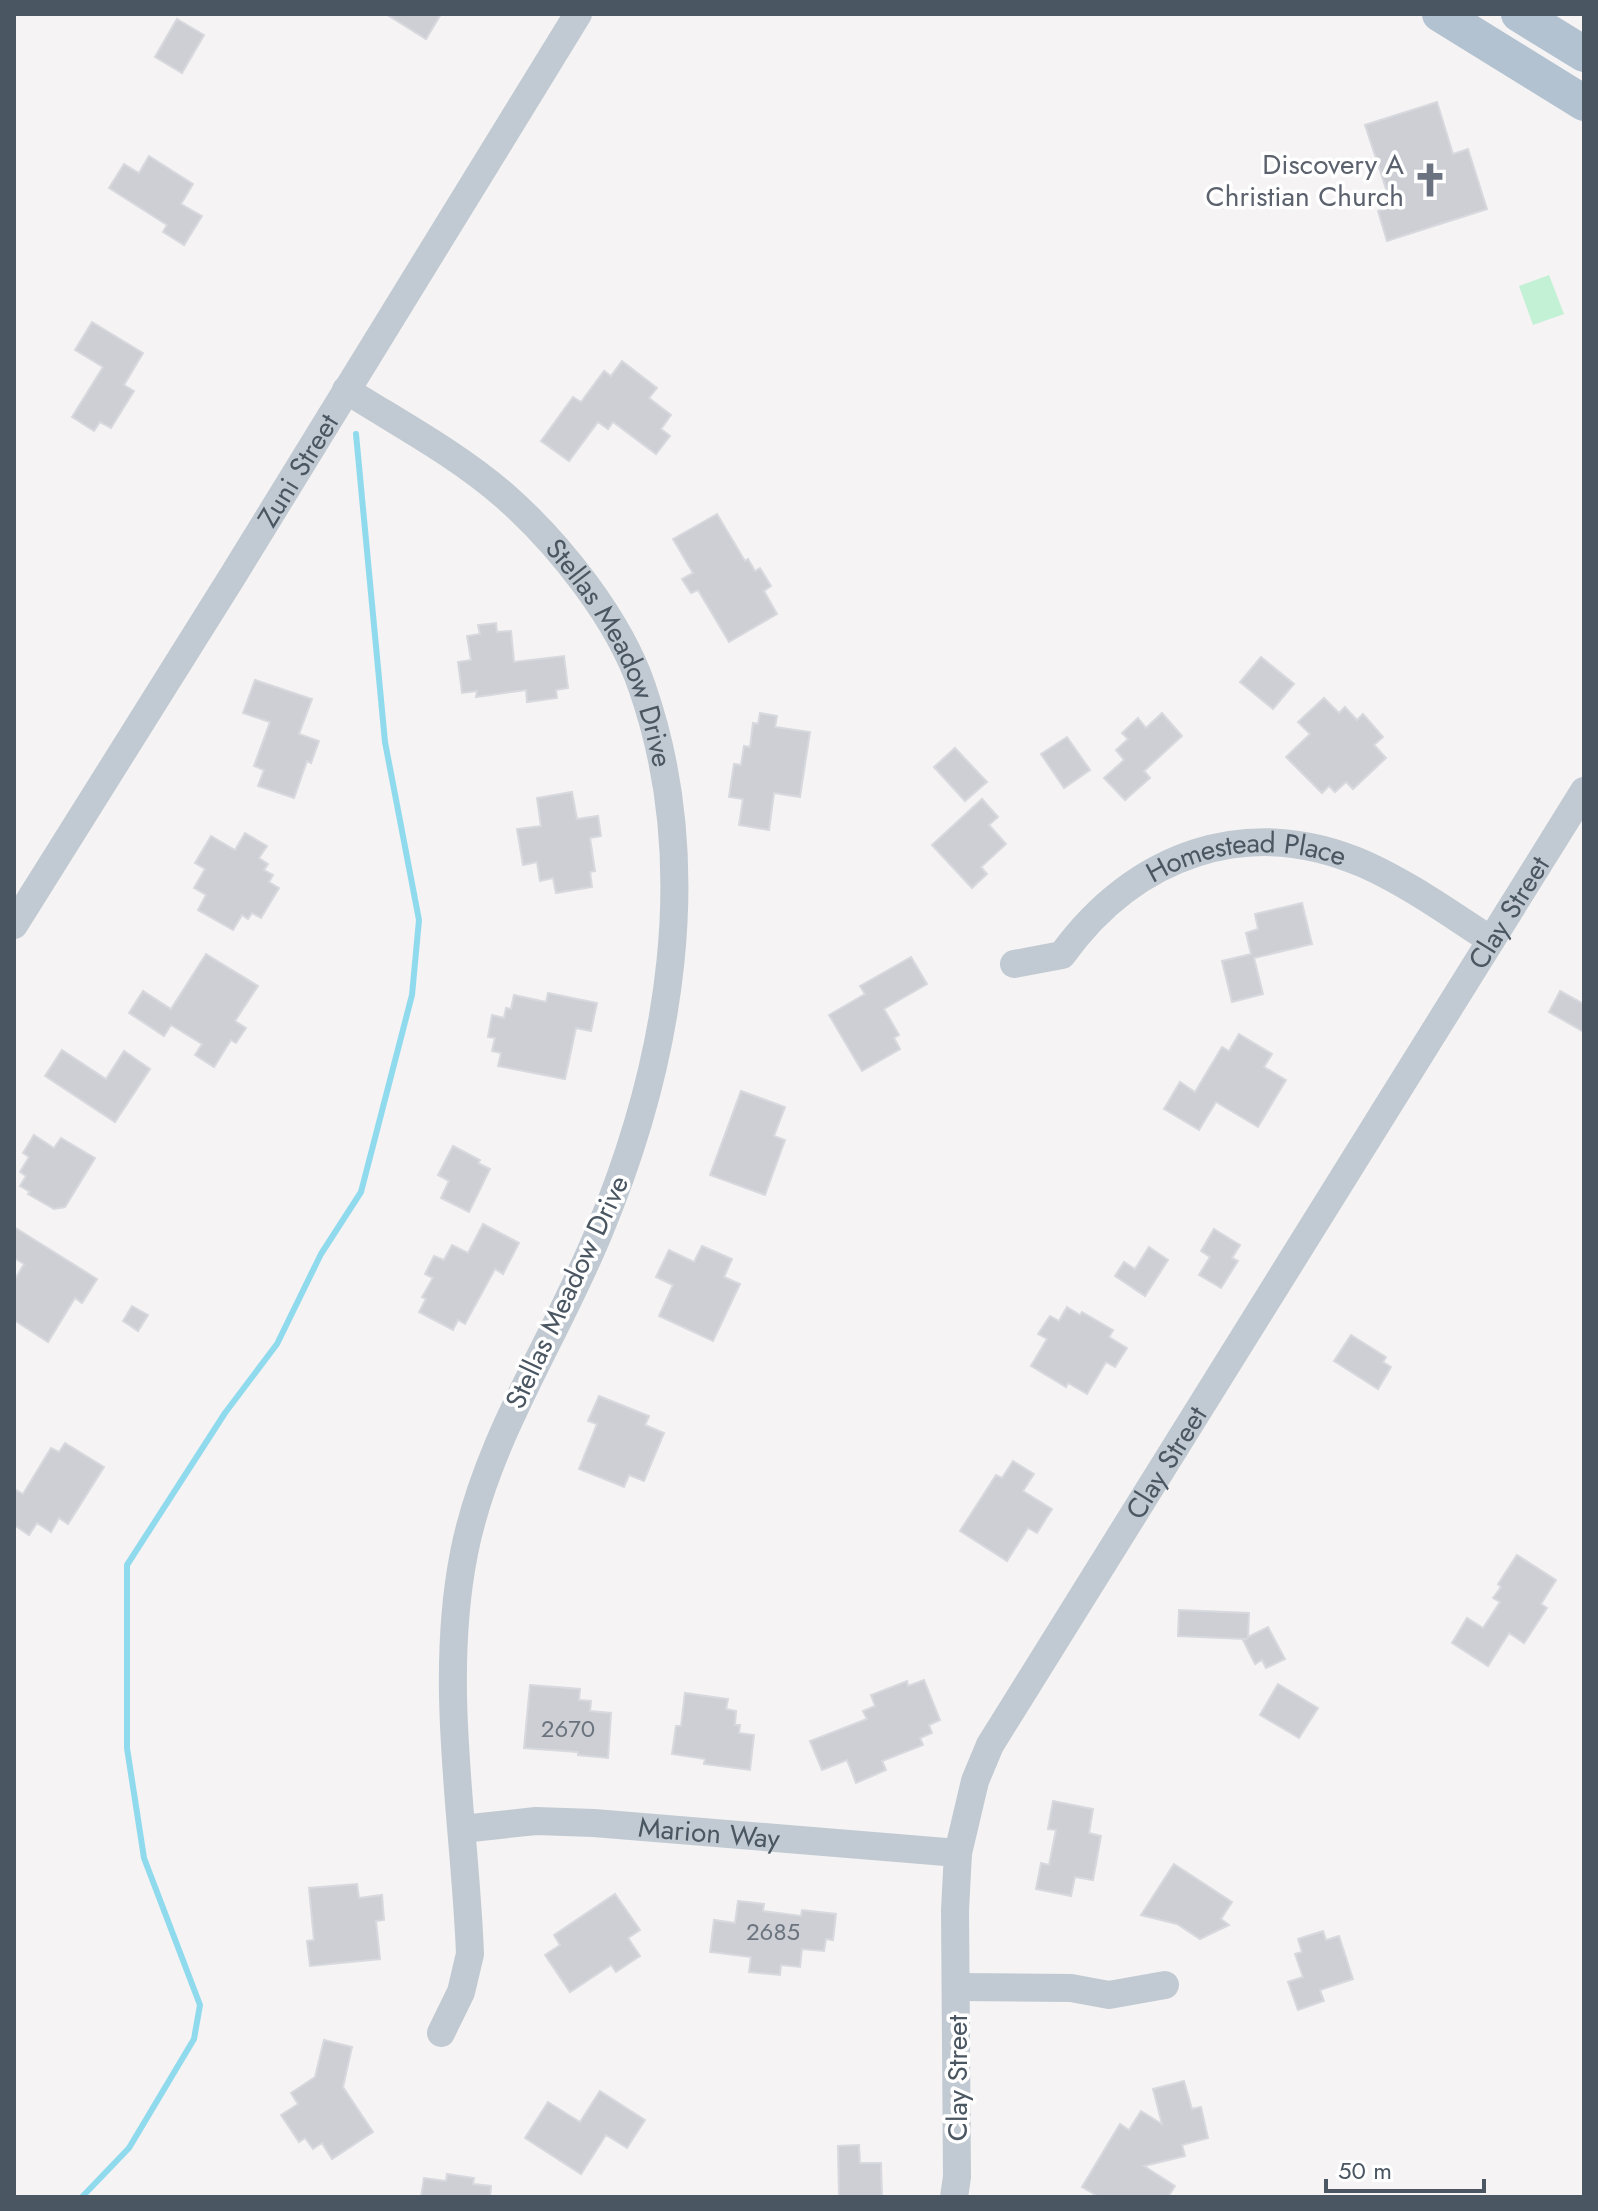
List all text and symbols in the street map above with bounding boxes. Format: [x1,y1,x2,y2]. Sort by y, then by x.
place label: Discovery A Christian Church [1206,144,1405,217]
church icon: Discovery A Christian Church [1411,161,1449,199]
street label: Zuni Street [247,405,348,535]
street label: Stellas Meadow Drive [536,529,683,771]
street label: Homestead Place [1138,822,1352,892]
street label: Clay Street [1458,848,1559,977]
street label: Stellas Meadow Drive [495,1168,639,1416]
street label: Clay Street [1115,1398,1217,1527]
house number: 2670 [541,1711,595,1746]
street label: Marion Way [637,1806,782,1859]
house number: 2685 [746,1914,800,1949]
street label: Clay Street [937,2014,978,2141]
scale bar [1326,2143,1484,2193]
text: 50 m [1338,2153,1392,2188]

